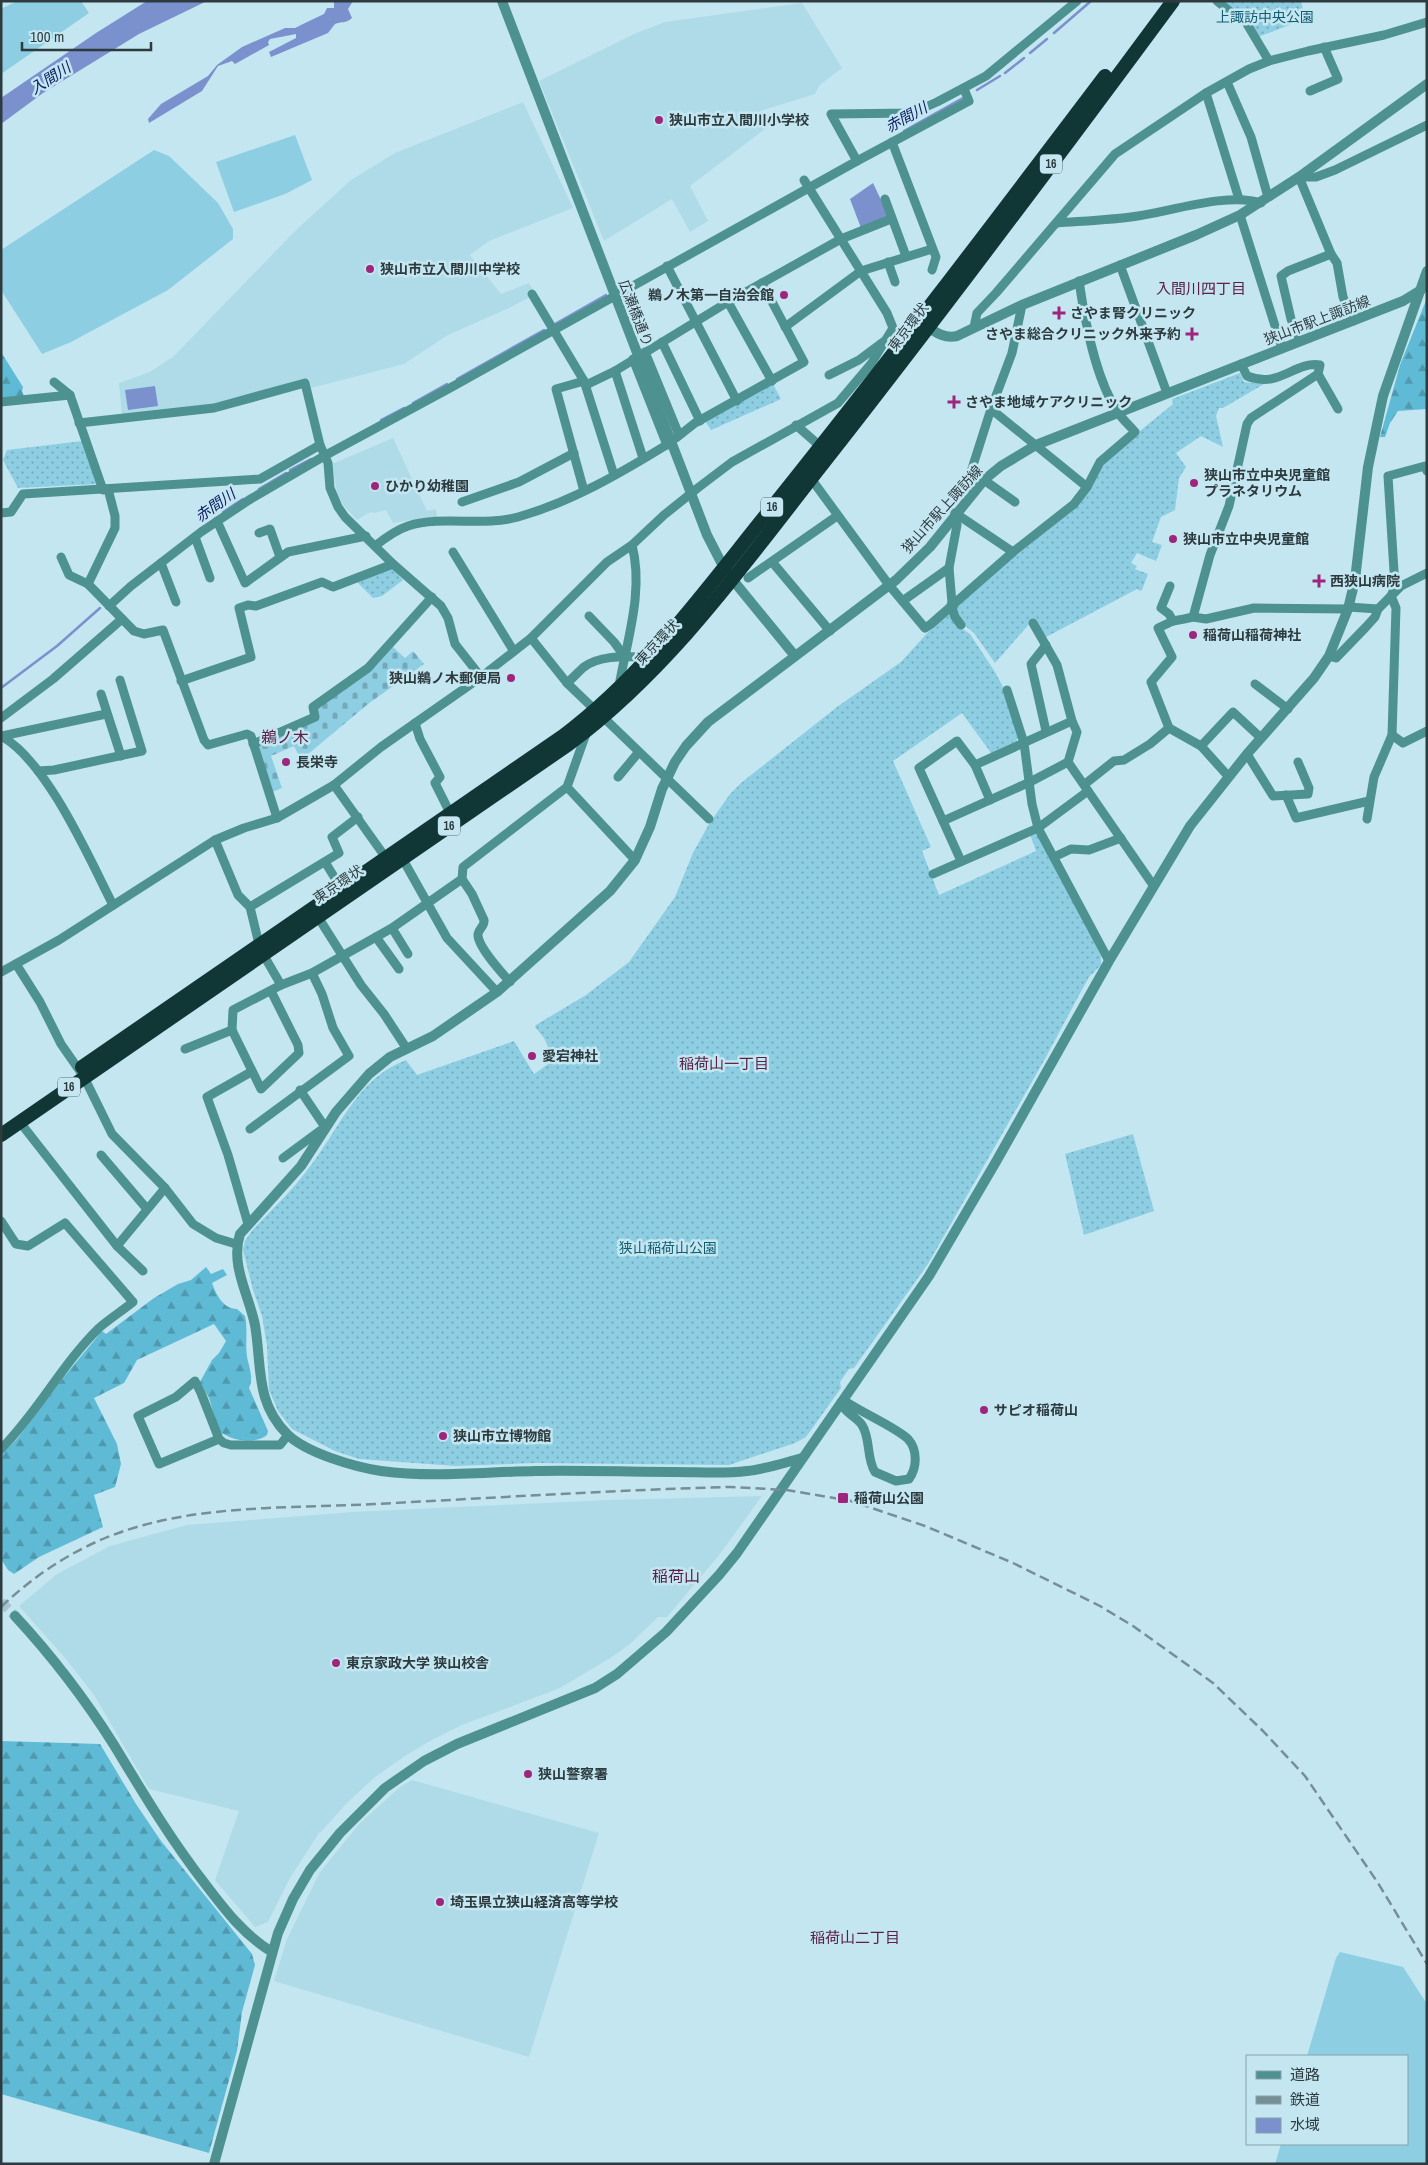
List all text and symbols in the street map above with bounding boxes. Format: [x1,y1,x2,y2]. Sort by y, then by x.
park label: 上諏訪中央公園 [1216,8,1314,26]
scale bar [22,20,151,52]
text: 100 m [30,26,64,47]
water label: 入間川 [25,56,76,99]
water label: 赤間川 [881,96,933,137]
place label: 狭山市立入間川小学校 [669,111,809,129]
marker: 狭山市立入間川小学校 [653,114,665,126]
road number: 16 [1040,154,1062,173]
place label: 狭山市立入間川中学校 [380,260,520,278]
marker: 狭山市立入間川中学校 [364,263,376,275]
street label: 広瀬橋通り [615,277,657,349]
district label: 入間川四丁目 [1156,278,1246,299]
place label: 鵜ノ木第一自治会館 [648,286,774,304]
marker: 鵜ノ木第一自治会館 [778,289,790,301]
street label: 狭山市駅上諏訪線 [1261,292,1373,348]
street label: 東京環状 [884,299,932,355]
place label: さやま腎クリニック [1070,304,1196,322]
marker: さやま腎クリニック [1052,306,1066,320]
place label: さやま総合クリニック外来予約 [985,325,1181,343]
marker: さやま総合クリニック外来予約 [1185,327,1199,341]
place label: さやま地域ケアクリニック [965,393,1132,411]
marker: さやま地域ケアクリニック [947,395,961,409]
street label: 狭山市駅上諏訪線 [898,461,986,557]
place label: 狭山市立中央児童館 プラネタリウム [1204,466,1330,500]
place label: ひかり幼稚園 [385,477,469,495]
marker: 狭山市立中央児童館 プラネタリウム [1188,477,1200,489]
marker: ひかり幼稚園 [369,480,381,492]
water label: 赤間川 [191,482,241,527]
road number: 16 [761,498,783,516]
place label: 狭山市立中央児童館 [1183,530,1309,548]
marker: 狭山市立中央児童館 [1167,533,1179,545]
place label: 西狭山病院 [1330,572,1400,590]
marker: 西狭山病院 [1312,574,1326,588]
street label: 東京環状 [631,615,683,669]
place label: 稲荷山稲荷神社 [1203,626,1301,644]
marker: 稲荷山稲荷神社 [1187,629,1199,641]
place label: 狭山鵜ノ木郵便局 [389,669,501,687]
marker: 狭山鵜ノ木郵便局 [505,672,517,684]
district label: 鵜ノ木 [261,726,309,748]
place label: 長栄寺 [296,753,338,771]
marker: 長栄寺 [280,756,292,768]
road number: 16 [438,816,460,836]
street label: 東京環状 [310,861,366,907]
place label: 愛宕神社 [542,1047,598,1065]
marker: 愛宕神社 [526,1050,538,1062]
district label: 稲荷山一丁目 [679,1053,769,1074]
road number: 16 [58,1078,80,1096]
park label: 狭山稲荷山公園 [619,1239,717,1257]
place label: サピオ稲荷山 [994,1401,1078,1419]
marker: サピオ稲荷山 [978,1404,990,1416]
place label: 狭山市立博物館 [453,1427,551,1445]
marker: 狭山市立博物館 [437,1430,449,1442]
place label: 稲荷山公園 [854,1489,924,1507]
marker: 稲荷山公園 [836,1491,850,1505]
district label: 稲荷山 [652,1565,700,1587]
place label: 東京家政大学 狭山校舎 [346,1654,489,1672]
marker: 東京家政大学 狭山校舎 [330,1657,342,1669]
place label: 狭山警察署 [538,1765,608,1783]
marker: 狭山警察署 [522,1768,534,1780]
place label: 埼玉県立狭山経済高等学校 [450,1893,618,1911]
marker: 埼玉県立狭山経済高等学校 [434,1896,446,1908]
district label: 稲荷山二丁目 [810,1927,900,1948]
legend [1246,2055,1408,2145]
text: 道路 [1290,2064,1320,2085]
text: 鉄道 [1290,2089,1320,2110]
text: 水域 [1290,2114,1320,2135]

